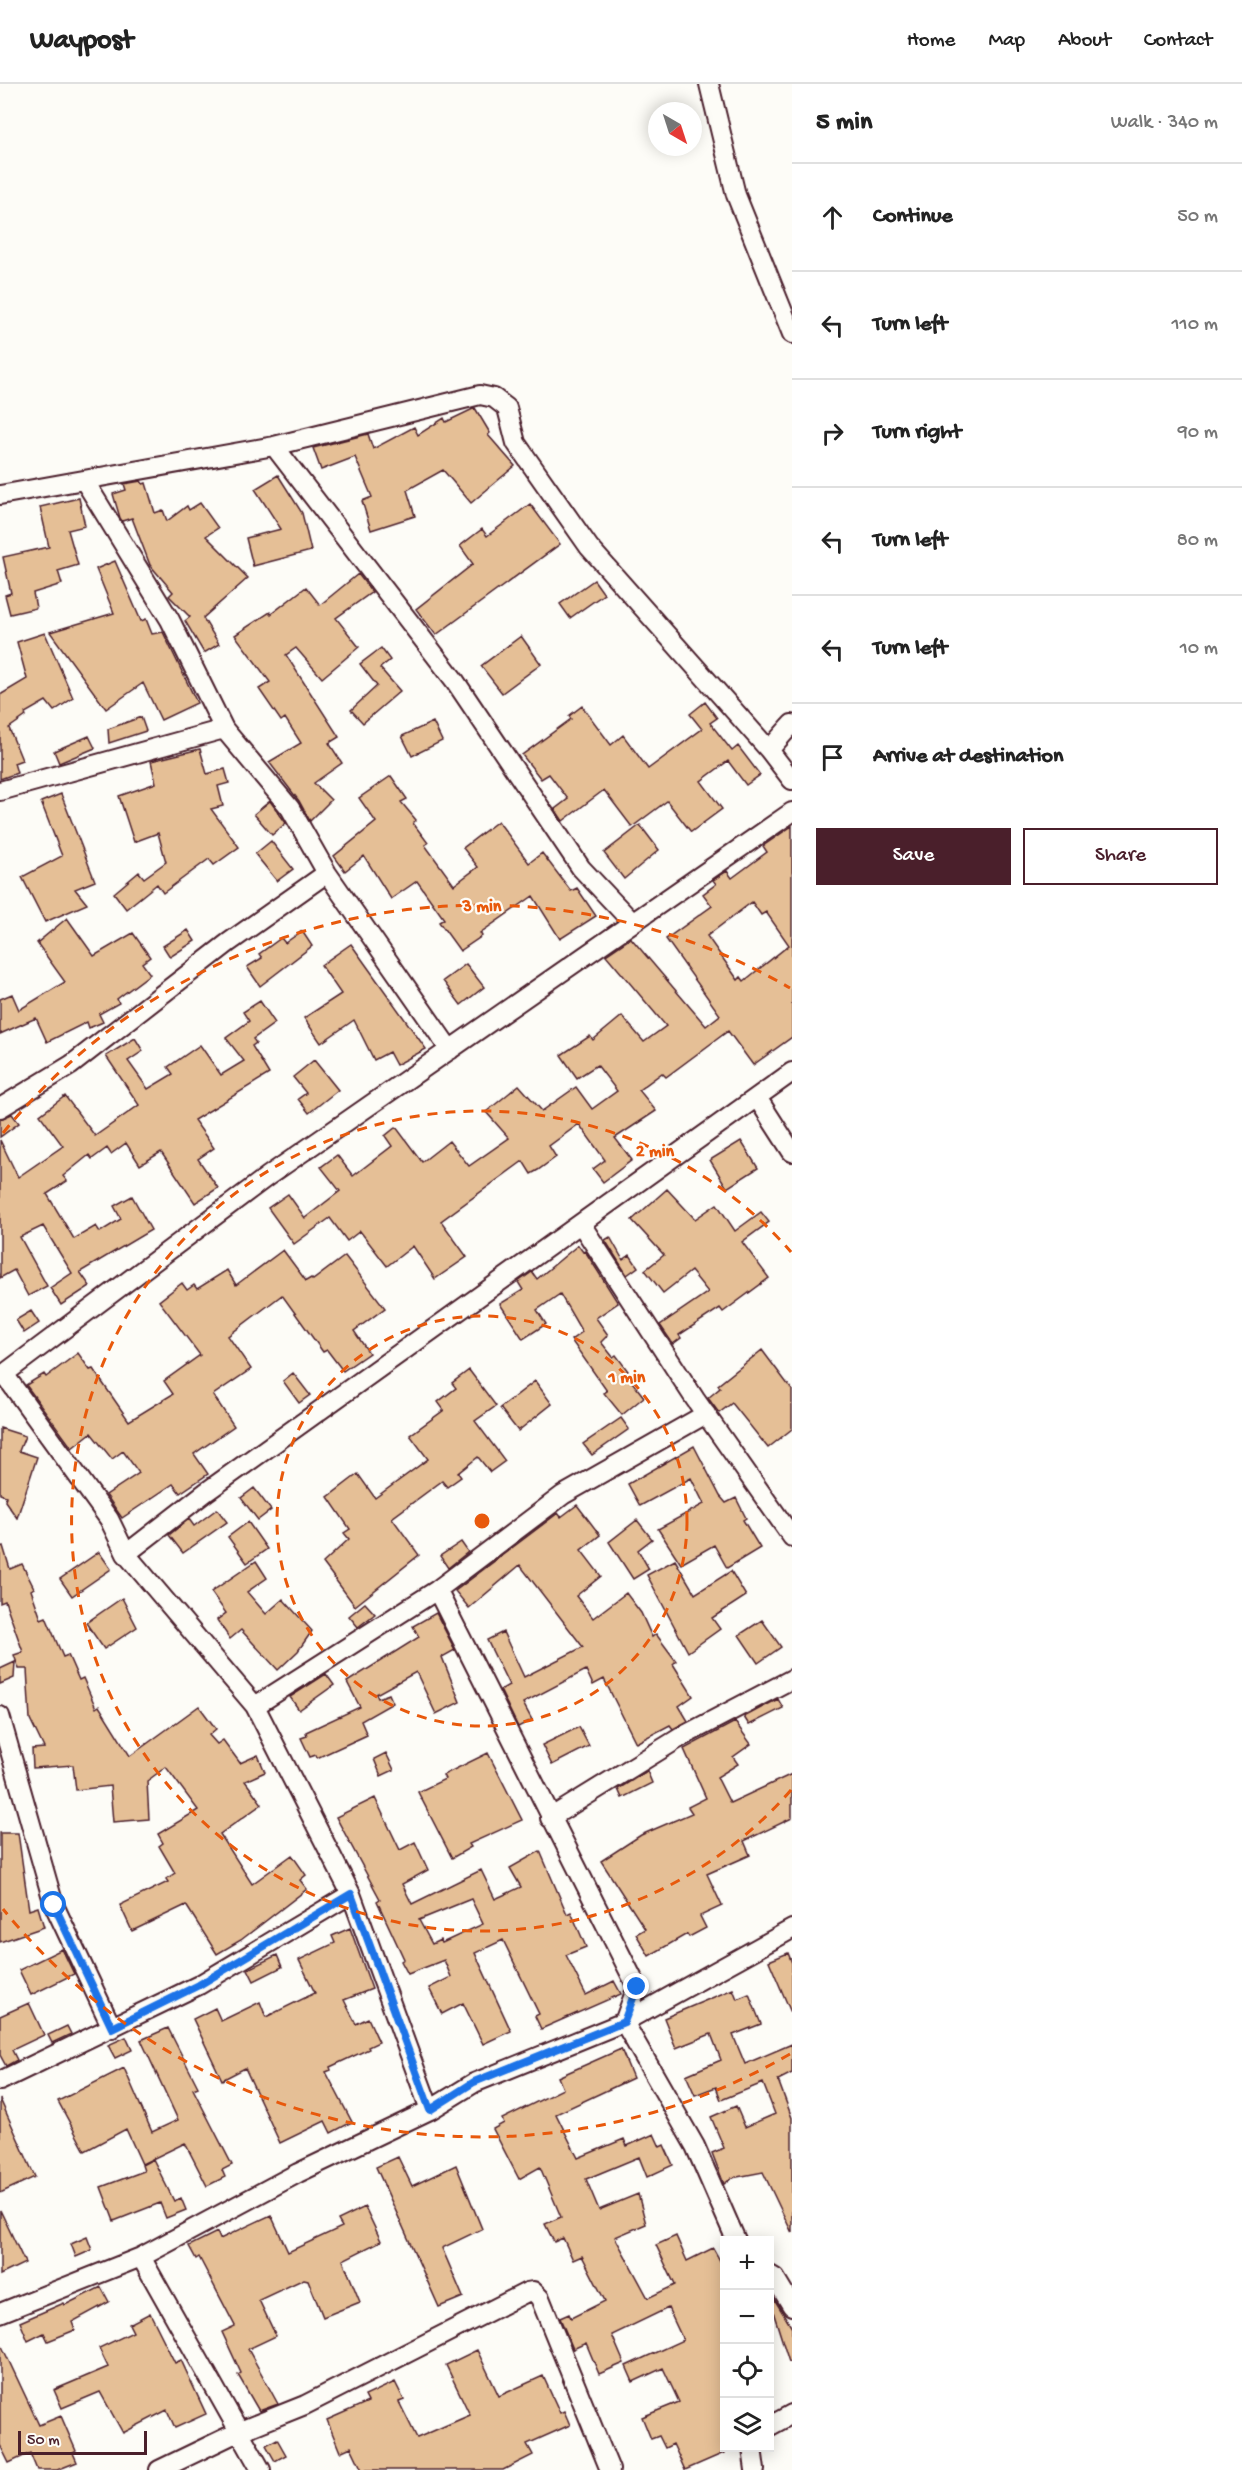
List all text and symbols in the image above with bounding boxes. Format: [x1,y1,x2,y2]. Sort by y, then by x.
text: Waypost [30,25,133,58]
text: Home [907,29,955,54]
text: Map [988,29,1025,54]
text: About [1058,29,1111,54]
text: Contact [1144,29,1212,54]
north arrow [648,102,702,156]
text: 5 min [816,108,872,139]
text: Walk · 340 m [1111,112,1218,135]
icon: ahead [816,201,849,234]
text: Continue [873,204,953,230]
text: 50 m [1177,206,1218,229]
icon: left [816,309,849,342]
text: Turn left [873,312,947,338]
text: 110 m [1172,314,1218,337]
icon: right [816,417,849,450]
text: Turn right [873,420,961,446]
text: 90 m [1178,422,1218,445]
icon: left [816,525,849,558]
text: Turn left [873,528,947,554]
text: 80 m [1177,530,1218,553]
icon: left [816,633,849,666]
text: Turn left [873,636,947,662]
text: 10 m [1180,638,1218,661]
icon: arrive [816,741,849,774]
text: Arrive at destination [873,744,1063,770]
button: Save [816,828,1011,885]
button: Share [1023,828,1218,885]
text: 3 min [462,897,502,918]
text: 2 min [636,1142,675,1163]
text: 1 min [608,1368,646,1389]
centre of rings [472,1511,492,1531]
route start [40,1891,66,1917]
route end [623,1973,649,1999]
map controls [720,2236,774,2452]
button: + [720,2236,774,2290]
button: − [720,2290,774,2344]
button: locate [720,2344,774,2398]
button: layers [720,2398,774,2452]
scale bar [18,2428,147,2456]
text: 50 m [27,2432,60,2451]

